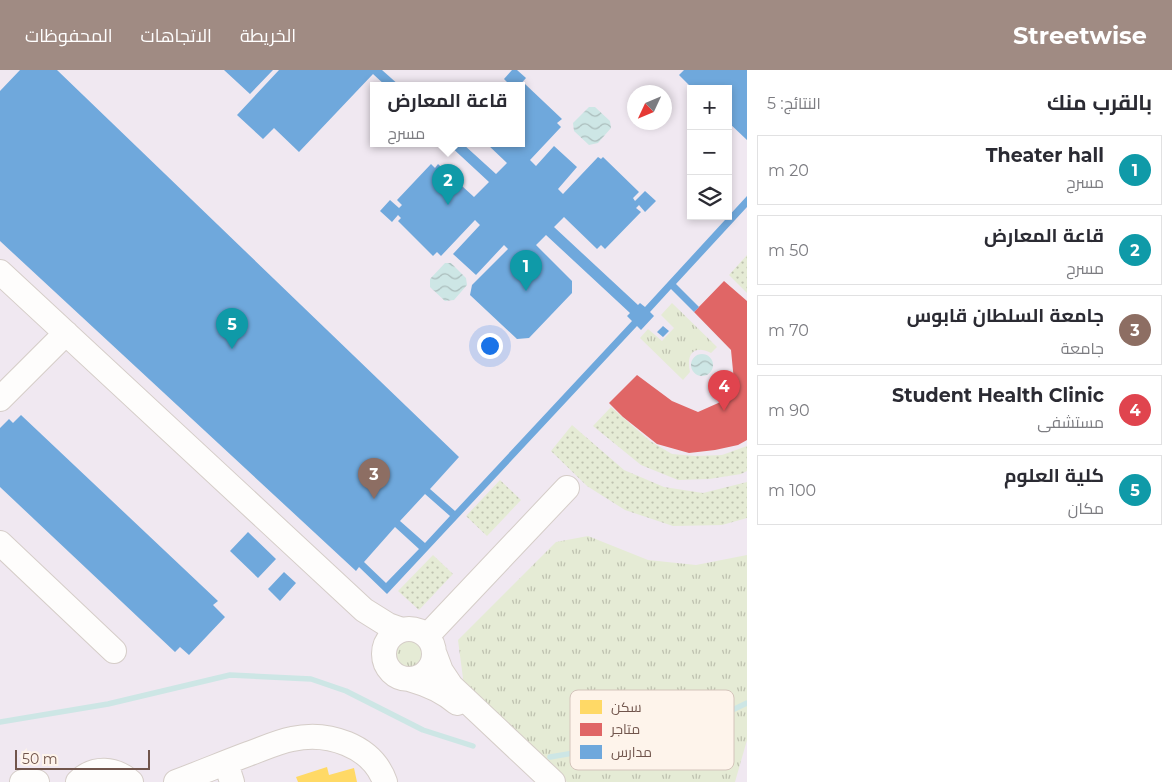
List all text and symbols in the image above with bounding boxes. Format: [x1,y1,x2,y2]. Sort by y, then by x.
text: Streetwise [1013,21,1147,50]
text: المحفوظات [25,25,113,47]
text: الاتجاهات [141,25,212,47]
text: الخريطة [240,25,296,47]
popup [370,82,525,147]
north arrow [627,85,672,130]
map controls [687,85,732,220]
button: + [687,85,732,130]
text: قاعة المعارض [387,89,508,112]
text: بالقرب منك [1047,90,1152,115]
text: النتائج: 5 [767,94,821,113]
text: مسرح [387,124,425,143]
button: − [687,130,732,175]
text: Theater hall [986,144,1104,167]
text: 20 m [768,161,809,180]
text: 1 [1132,161,1138,180]
pin: 2 [432,164,464,205]
text: مسرح [1066,173,1104,192]
button: layers [687,175,732,220]
text: قاعة المعارض [984,224,1104,247]
text: 50 m [768,241,809,260]
text: 2 [1130,241,1140,260]
pin: 1 [510,250,542,291]
text: مسرح [1066,259,1104,278]
text: جامعة السلطان قابوس [907,304,1104,327]
pin: 5 [216,308,248,349]
text: 70 m [768,321,809,340]
text: 3 [1130,321,1140,340]
your location [477,333,503,359]
text: جامعة [1061,339,1104,358]
pin: 4 [708,370,740,411]
text: Student Health Clinic [892,384,1104,407]
text: 90 m [768,401,810,420]
text: 4 [1129,401,1141,420]
text: مستشفى [1037,413,1104,432]
pin: 3 [358,458,390,499]
text: كلية العلوم [1004,464,1104,487]
text: 100 m [768,481,816,500]
text: 5 [1130,481,1140,500]
text: مكان [1068,499,1104,518]
legend [570,690,734,770]
text: سكن [611,698,642,716]
text: متاجر [610,720,640,738]
text: مدارس [611,743,652,761]
scale bar [15,747,150,770]
text: 50 m [22,750,58,768]

